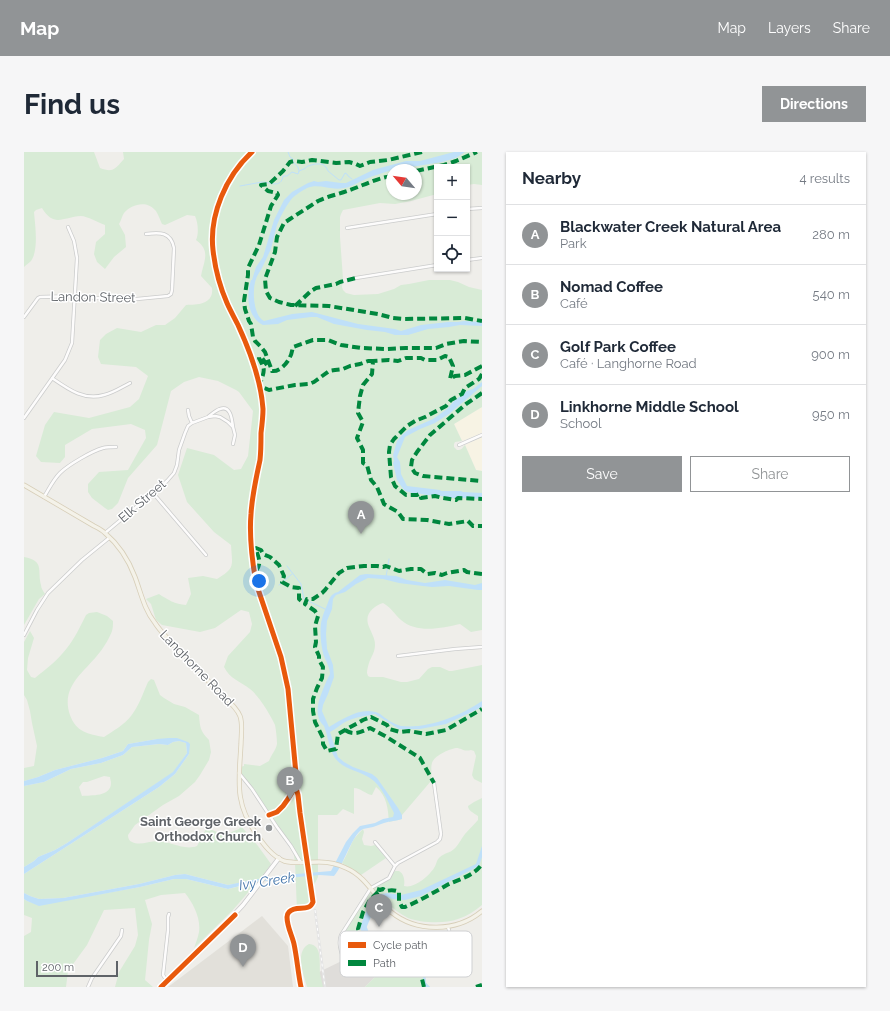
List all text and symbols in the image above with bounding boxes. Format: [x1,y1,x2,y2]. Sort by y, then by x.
text: Map [20,17,59,39]
text: Map [718,20,746,36]
text: Layers [768,20,811,36]
text: Share [833,20,870,36]
button: Directions [762,86,866,122]
text: Find us [24,88,120,121]
north arrow [386,164,422,200]
map controls [434,164,470,272]
button: + [434,164,470,200]
text: Nearby [522,168,581,188]
text: 4 results [799,171,850,186]
button: − [434,200,470,236]
text: Blackwater Creek Natural Area [560,218,781,236]
text: A [531,227,539,242]
text: 280 m [812,227,850,242]
button: locate [434,236,470,272]
text: Park [560,236,587,251]
text: Nomad Coffee [560,278,663,296]
text: B [531,287,539,302]
text: 540 m [813,287,850,302]
street label: Landon Street [50,289,136,305]
text: Café [560,296,588,311]
text: Golf Park Coffee [560,338,676,356]
text: C [531,347,539,362]
text: 900 m [811,347,850,362]
text: Café · Langhorne Road [560,356,697,371]
text: Linkhorne Middle School [560,398,739,416]
text: D [530,407,540,422]
text: 950 m [812,407,850,422]
text: School [560,416,602,431]
button: Save [522,456,682,492]
button: Share [690,456,850,492]
street label: Elk Street [115,476,169,526]
pin: A [348,501,374,534]
your location [249,571,269,591]
street label: Langhorne Road [157,627,237,709]
pin: B [277,767,303,800]
place label: Saint George Greek Orthodox Church [140,814,262,844]
marker: Saint George Greek Orthodox Church [264,823,274,833]
water label: Ivy Creek [238,869,297,893]
pin: C [366,894,392,927]
legend [340,931,472,977]
pin: D [230,934,256,967]
text: Cycle path [373,939,427,952]
text: Path [373,957,396,970]
scale bar [36,959,118,978]
text: 200 m [42,961,74,974]

